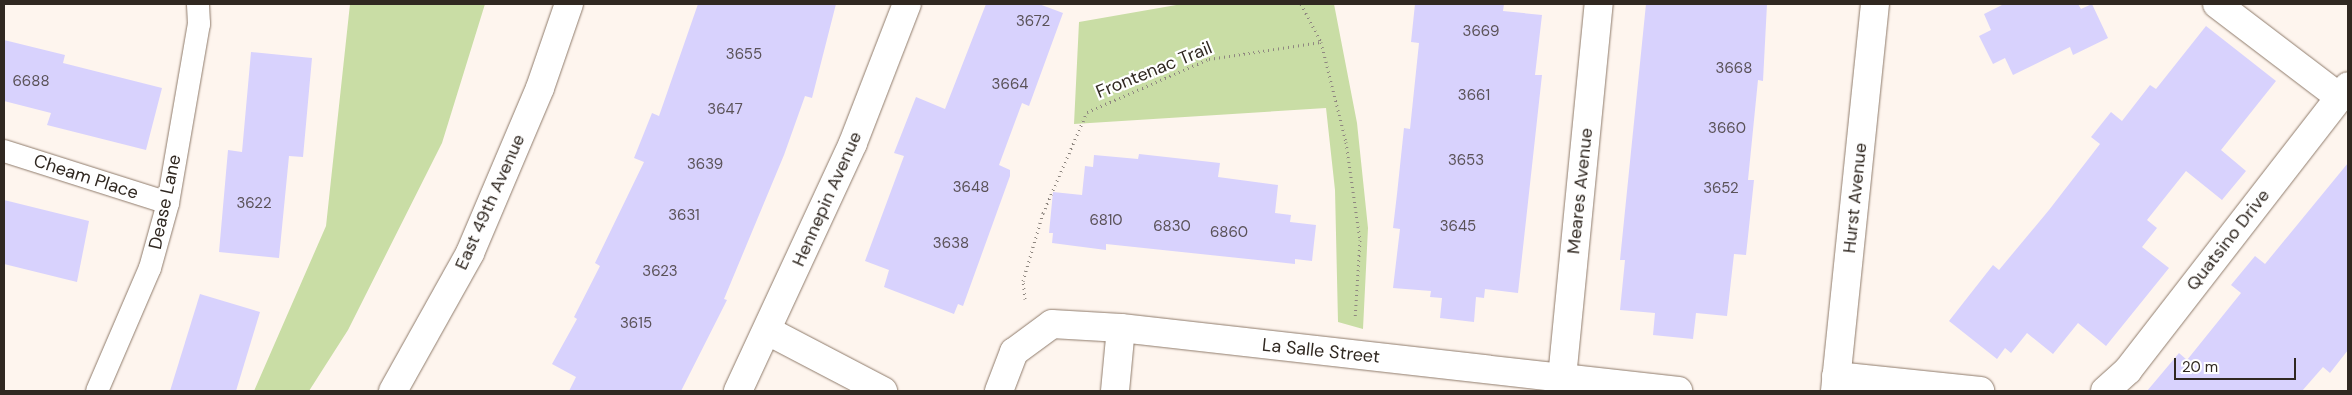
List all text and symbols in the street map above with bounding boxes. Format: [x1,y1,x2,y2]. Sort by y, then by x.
house number: 3672 [1016,13,1050,31]
house number: 3669 [1463,23,1499,41]
street label: Frontenac Trail [1093,37,1215,103]
house number: 3655 [726,46,762,64]
house number: 3668 [1716,60,1752,78]
house number: 6688 [12,73,50,91]
house number: 3664 [992,76,1028,94]
house number: 3661 [1458,87,1490,105]
house number: 3647 [707,101,743,119]
house number: 3660 [1708,120,1746,138]
street label: Meares Avenue [1563,127,1597,255]
street label: Hennepin Avenue [788,128,866,270]
street label: East 49th Avenue [450,131,530,273]
street label: Hurst Avenue [1838,142,1872,254]
street label: Cheam Place [31,150,141,204]
house number: 3653 [1448,152,1484,170]
street label: Dease Lane [144,153,186,251]
house number: 3639 [687,156,723,174]
house number: 3648 [953,179,989,197]
house number: 3652 [1703,180,1739,198]
street label: Quatsino Drive [2182,185,2274,295]
house number: 3622 [236,195,272,213]
house number: 3631 [668,207,700,225]
house number: 6810 [1089,212,1123,230]
house number: 6830 [1153,218,1191,236]
house number: 3645 [1440,218,1476,236]
house number: 6860 [1210,224,1248,242]
house number: 3638 [933,235,969,253]
house number: 3623 [642,263,678,281]
house number: 3615 [620,315,652,333]
street label: La Salle Street [1261,334,1381,368]
scale bar [2177,348,2300,380]
text: 20 m [2182,357,2218,377]

